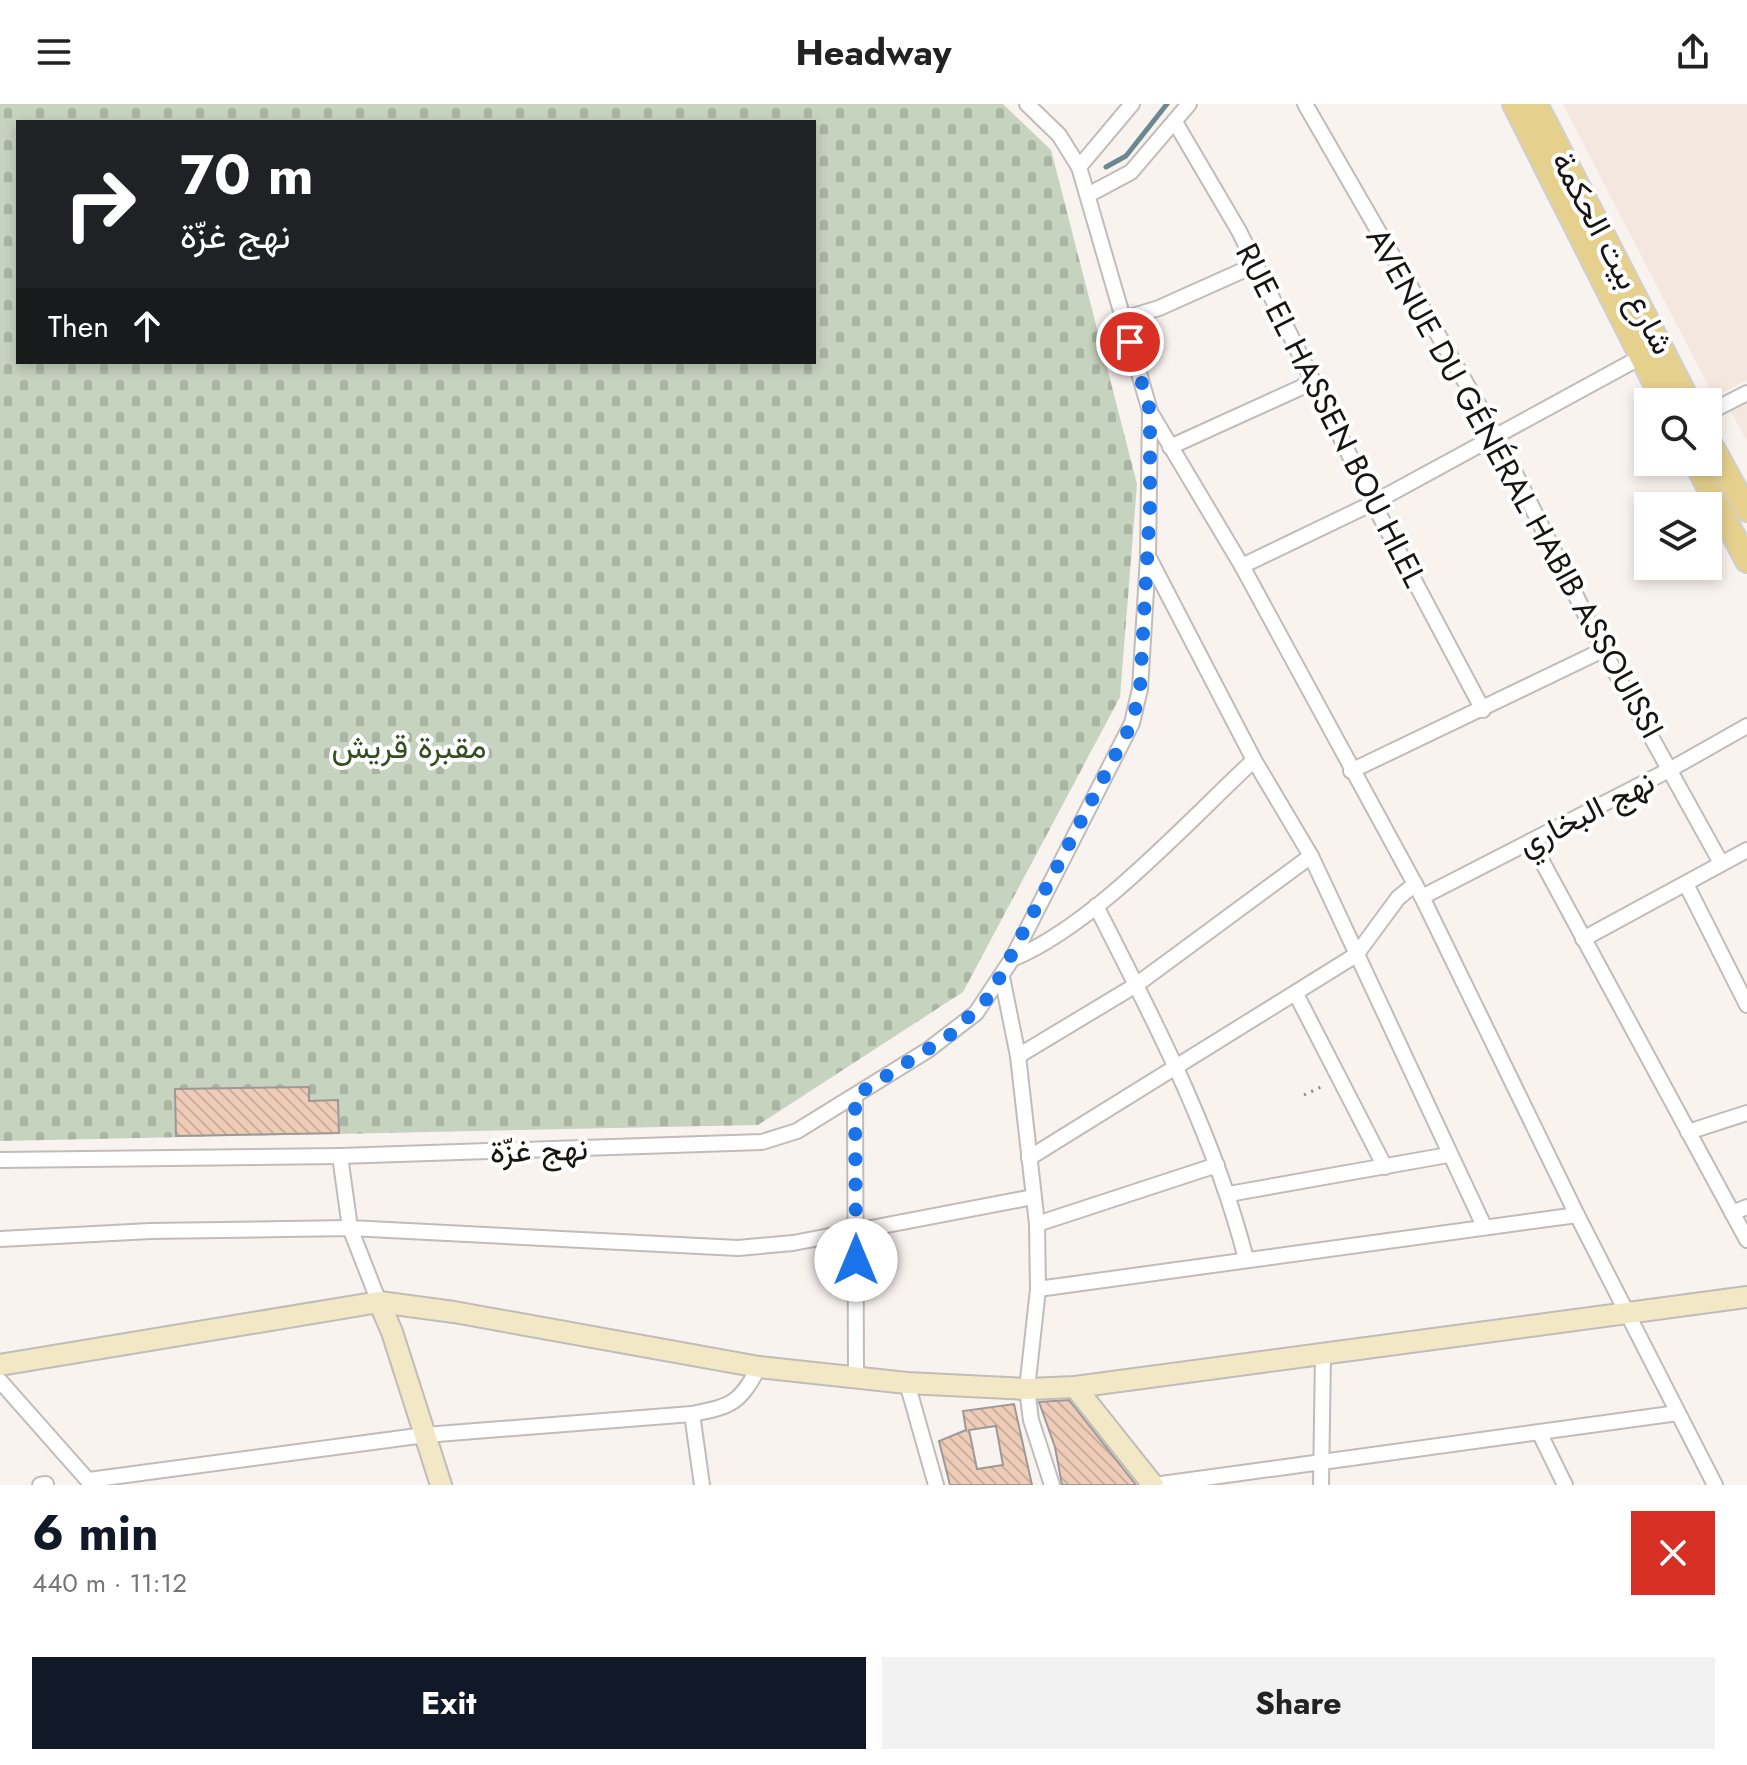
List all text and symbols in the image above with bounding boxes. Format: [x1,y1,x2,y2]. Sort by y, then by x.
text: Headway [796,26,951,78]
icon: menu [32,30,76,74]
icon: share [1671,30,1715,74]
text: 70 m [180,134,314,215]
street label: شارع بيت الحكمة [1540,143,1686,363]
icon: right [48,152,152,256]
text: نهج غزّة [180,209,290,261]
street label: AVENUE DU GÉNÉRAL HABIB ASSOUISSI [1355,219,1675,747]
street label: RUE EL HASSEN BOU HLEL [1224,235,1438,595]
icon: ahead [125,304,169,348]
text: Then [48,305,109,348]
pin [1096,308,1164,376]
icon: arrive [1108,320,1152,364]
map controls [1634,388,1722,580]
button: search [1634,388,1722,476]
button: layers [1634,492,1722,580]
park label: مقبرة قريش [332,724,486,770]
street label: نهج البخاري [1510,759,1664,870]
street label: نهج غزّة [489,1125,589,1175]
position arrow [814,1218,898,1302]
text: 6 min [32,1499,159,1568]
button: close [1631,1511,1715,1595]
text: 440 m · 11:12 [32,1564,187,1602]
button: Exit [32,1657,866,1749]
button: Share [882,1657,1715,1749]

